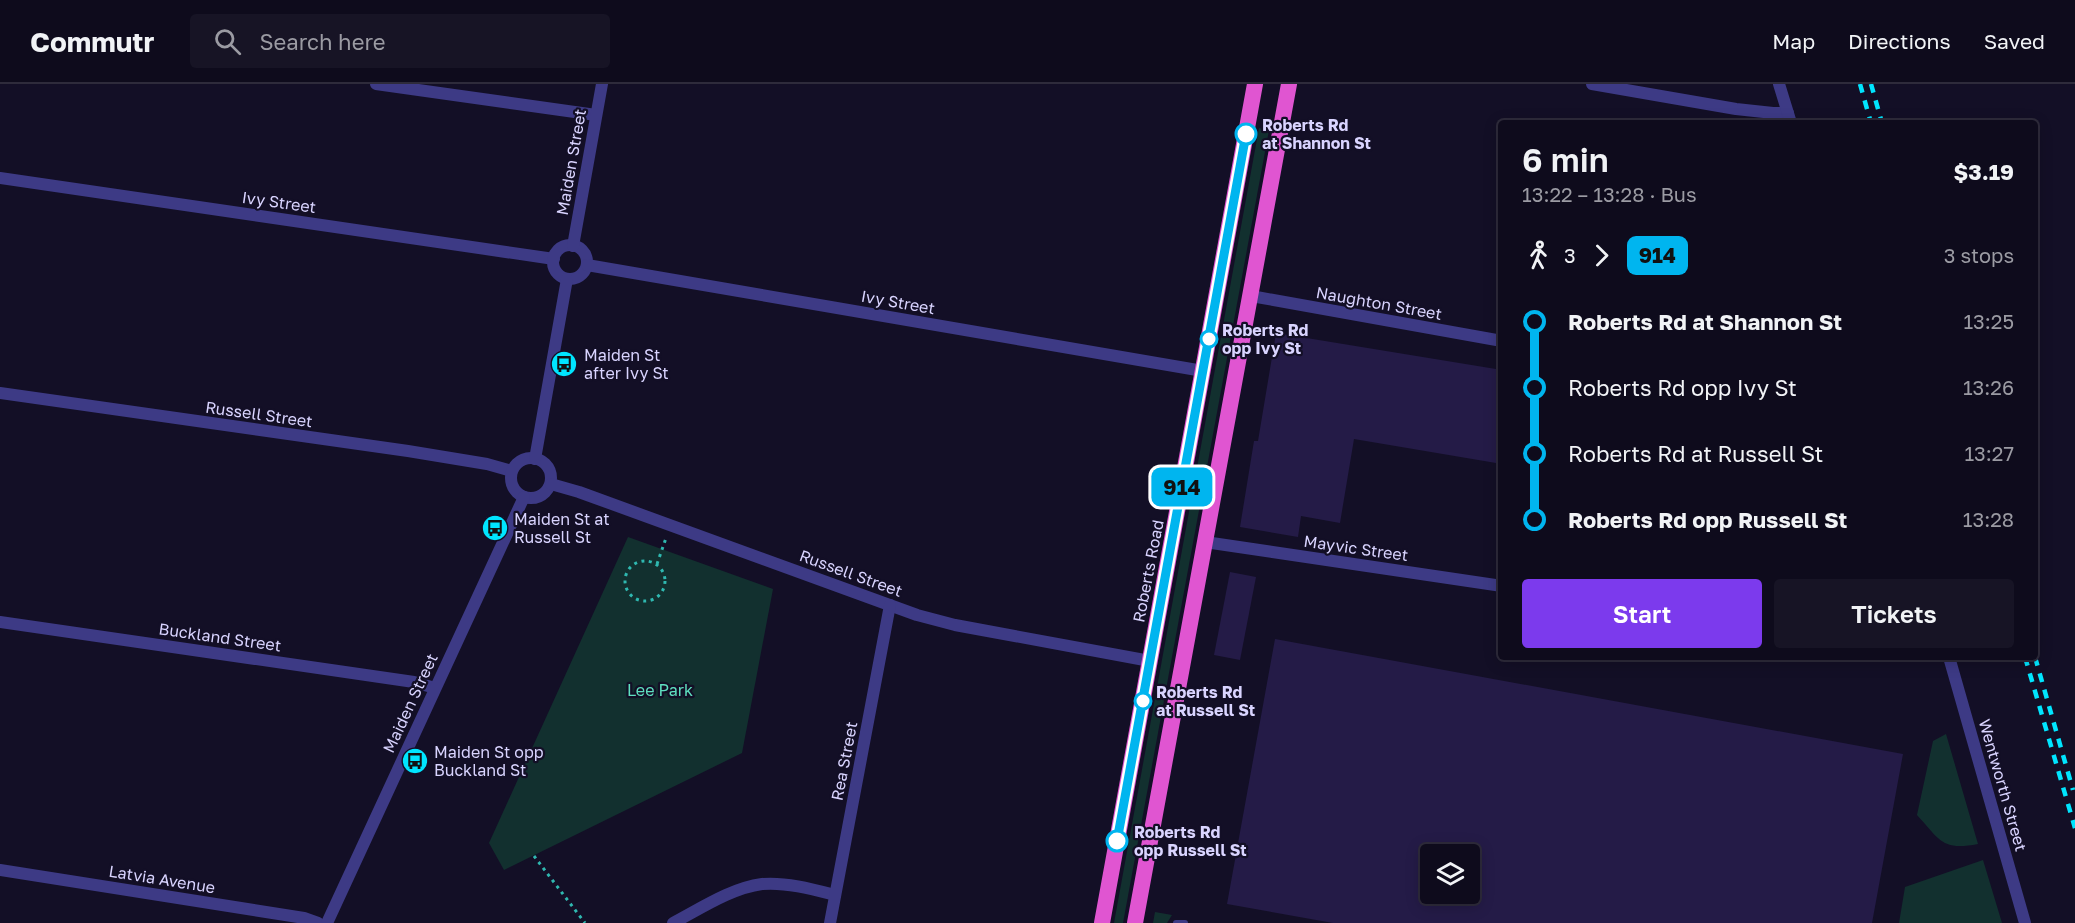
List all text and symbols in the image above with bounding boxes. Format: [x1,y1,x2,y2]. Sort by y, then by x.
search box [190,14,610,68]
text: Commutr [30,25,154,58]
icon: search [211,25,244,58]
text: Search here [259,28,386,55]
text: Map [1772,28,1815,54]
text: Directions [1848,28,1951,54]
text: Saved [1984,28,2045,54]
street label: Maiden Street [552,107,590,217]
place label: Roberts Rd at Shannon St [1262,115,1371,153]
marker: Roberts Rd at Shannon St [1235,123,1257,145]
text: 6 min [1522,140,1609,179]
text: $3.19 [1953,158,2014,185]
text: 13:22 – 13:28 · Bus [1522,182,1697,206]
street label: Ivy Street [241,187,317,217]
icon: walk [1522,239,1555,272]
icon: forward [1585,239,1618,272]
text: 914 [1639,242,1676,268]
text: 3 [1564,243,1576,267]
text: 3 stops [1944,243,2014,267]
street label: Naughton Street [1314,282,1444,324]
street label: Ivy Street [859,286,937,318]
text: Roberts Rd at Shannon St [1568,308,1842,335]
text: 13:25 [1963,309,2014,333]
place label: Roberts Rd opp Ivy St [1222,320,1309,358]
marker: Roberts Rd opp Ivy St [1200,330,1218,348]
place label: Maiden St after Ivy St [584,345,669,383]
bus stop icon: Maiden St after Ivy St [549,349,579,379]
text: Roberts Rd opp Ivy St [1568,374,1797,401]
text: 13:26 [1963,375,2014,399]
street label: Russell Street [204,397,314,431]
text: Roberts Rd at Russell St [1568,440,1823,467]
text: 13:27 [1964,441,2014,465]
line badge: 914 [1148,468,1216,506]
text: 914 [1163,474,1201,500]
text: Roberts Rd opp Russell St [1568,506,1847,533]
text: 13:28 [1963,507,2014,531]
place label: Maiden St at Russell St [514,509,610,547]
bus stop icon: Maiden St at Russell St [480,513,510,543]
street label: Roberts Road [1128,518,1168,624]
street label: Mayvic Street [1302,531,1410,565]
street label: Russell Street [797,545,905,601]
button: Start [1522,579,1762,648]
button: Tickets [1774,579,2014,648]
street label: Buckland Street [158,619,282,655]
street label: Maiden Street [378,650,442,756]
park label: Lee Park [627,680,693,700]
place label: Roberts Rd at Russell St [1156,682,1255,720]
marker: Roberts Rd at Russell St [1134,692,1152,710]
street label: Wentworth Street [1975,716,2031,854]
street label: Rea Street [827,720,861,802]
place label: Maiden St opp Buckland St [434,742,544,780]
bus stop icon: Maiden St opp Buckland St [400,746,430,776]
place label: Roberts Rd opp Russell St [1134,822,1247,860]
marker: Roberts Rd opp Russell St [1106,830,1128,852]
map controls [1420,844,1480,904]
button: layers [1420,844,1480,904]
street label: Latvia Avenue [107,861,217,897]

